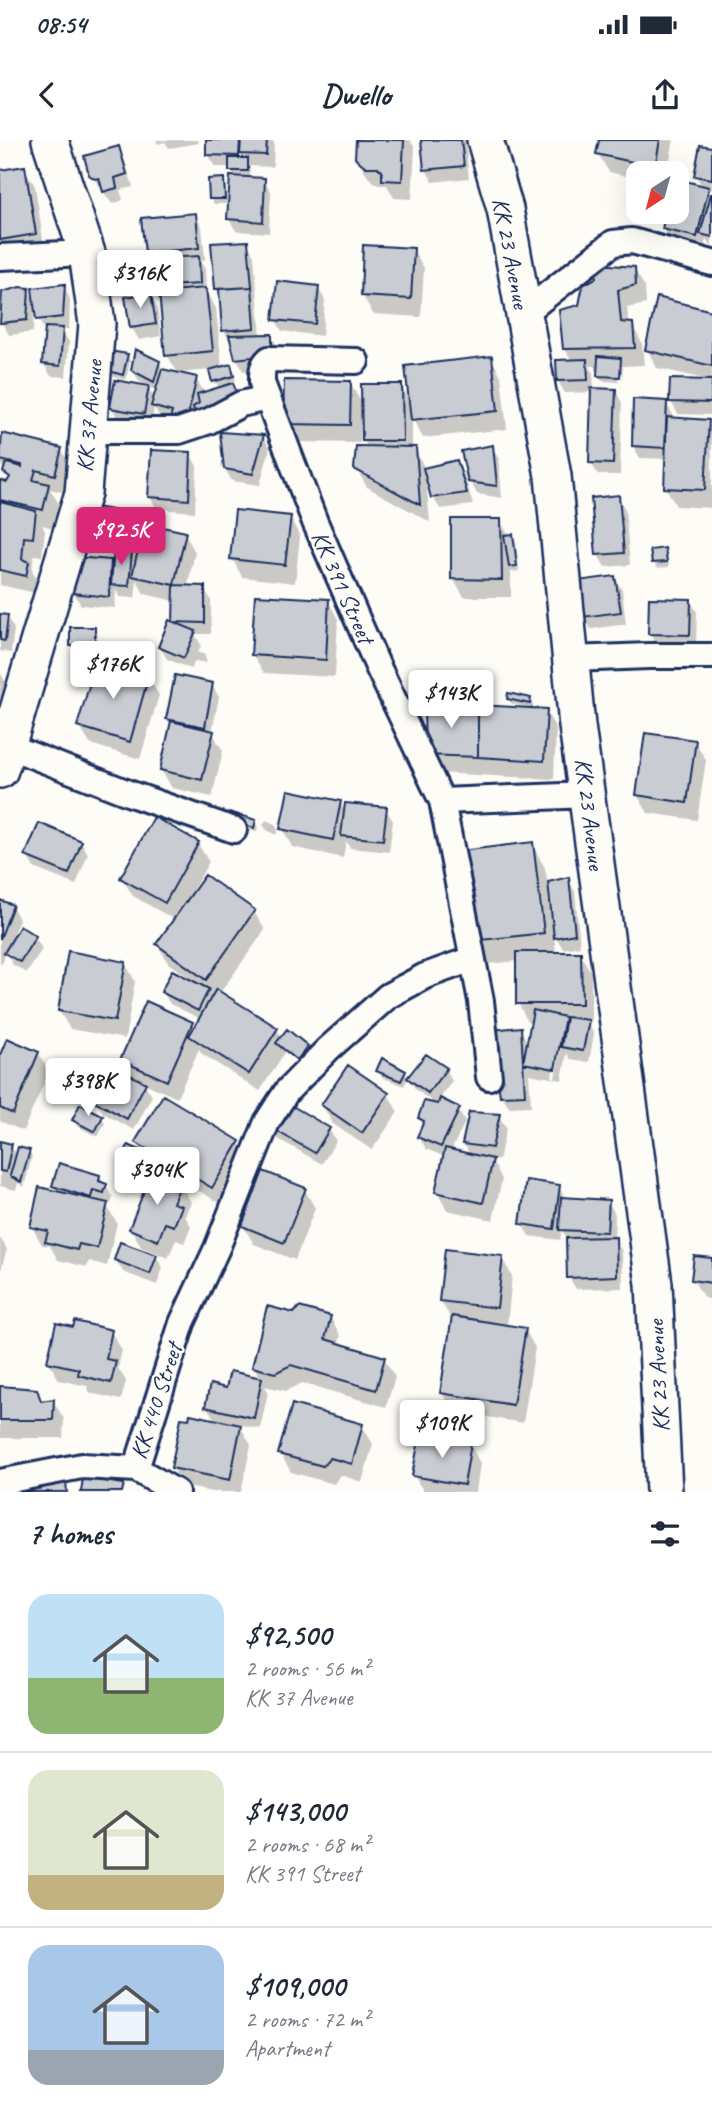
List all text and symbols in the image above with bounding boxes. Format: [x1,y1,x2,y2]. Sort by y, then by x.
text: 08:54 [35,8,87,41]
text: Dwello [321,74,391,115]
icon: back [28,76,66,114]
icon: share [646,76,684,114]
north arrow [626,161,690,224]
map controls [626,161,689,224]
street label: KK 23 Avenue [486,195,537,313]
pin: $316K [91,250,189,310]
text: $316K [113,258,167,287]
street label: KK 37 Avenue [69,357,109,473]
pin: $92.5K [64,508,178,567]
text: $92.5K [93,515,150,544]
street label: KK 391 Street [305,526,382,651]
pin: $176K [64,642,162,701]
text: $176K [86,649,140,678]
pin: $143K [402,670,500,730]
text: $143K [424,678,478,707]
street label: KK 23 Avenue [568,756,612,874]
pin: $398K [39,1058,137,1118]
text: $398K [62,1066,114,1095]
pin: $304K [108,1147,206,1207]
text: $304K [130,1155,184,1184]
street label: KK 23 Avenue [640,1317,676,1433]
street label: KK 440 Street [123,1336,190,1463]
pin: $109K [393,1400,491,1460]
text: $109K [416,1408,468,1437]
text: 7 homes [28,1515,113,1553]
icon: filters [646,1515,684,1553]
text: $92,500 [245,1616,331,1654]
icon: home [84,1622,168,1706]
text: 2 rooms · 56 m² [245,1654,369,1683]
text: KK 37 Avenue [245,1683,353,1712]
text: $143,000 [245,1792,345,1830]
icon: home [84,1798,168,1882]
text: 2 rooms · 68 m² [245,1830,369,1859]
text: KK 391 Street [245,1859,360,1888]
text: $109,000 [245,1967,345,2005]
icon: home [84,1973,168,2057]
text: 2 rooms · 72 m² [245,2005,369,2034]
text: Apartment [245,2034,330,2063]

